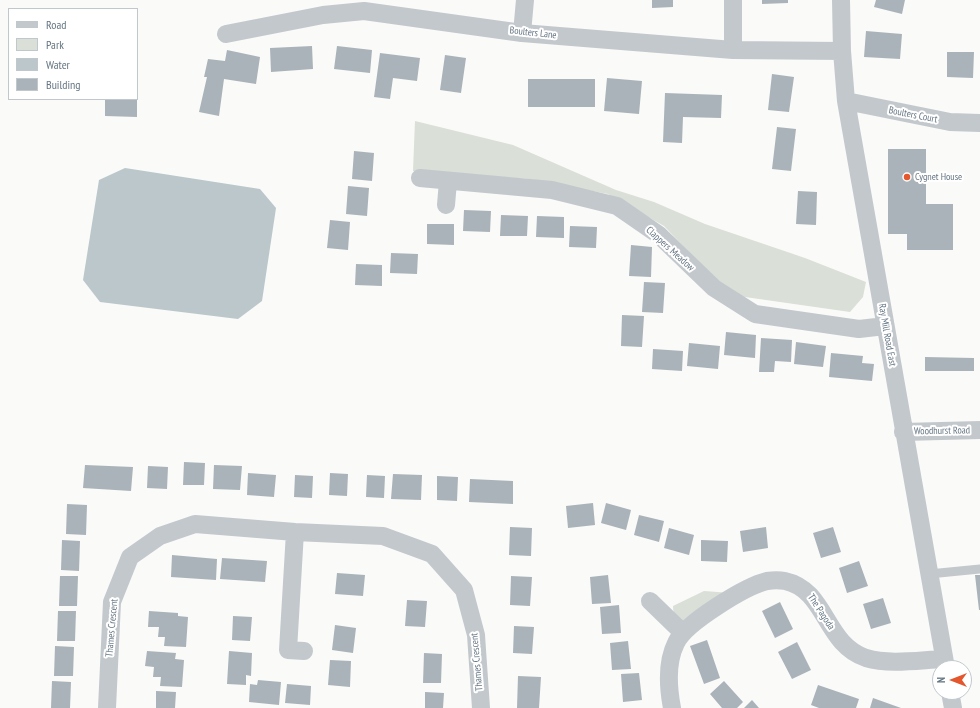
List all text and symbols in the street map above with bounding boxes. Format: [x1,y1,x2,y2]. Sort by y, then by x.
legend [8,8,138,100]
text: Road [46,17,66,32]
street label: Boulters Lane [509,25,557,41]
text: Park [46,37,64,52]
text: Water [46,57,70,72]
text: Building [46,77,81,92]
street label: Boulters Court [888,104,938,126]
place label: Cygnet House [915,171,962,183]
marker: Cygnet House [902,172,912,182]
street label: Clappers Meadow [643,224,697,274]
street label: Ray Mill Road East [876,303,898,367]
street label: Woodhurst Road [914,425,970,437]
street label: The Pagoda [805,592,837,632]
street label: Thames Crescent [103,598,121,658]
street label: Thames Crescent [468,632,486,692]
north arrow [932,660,972,700]
text: N [934,677,948,683]

